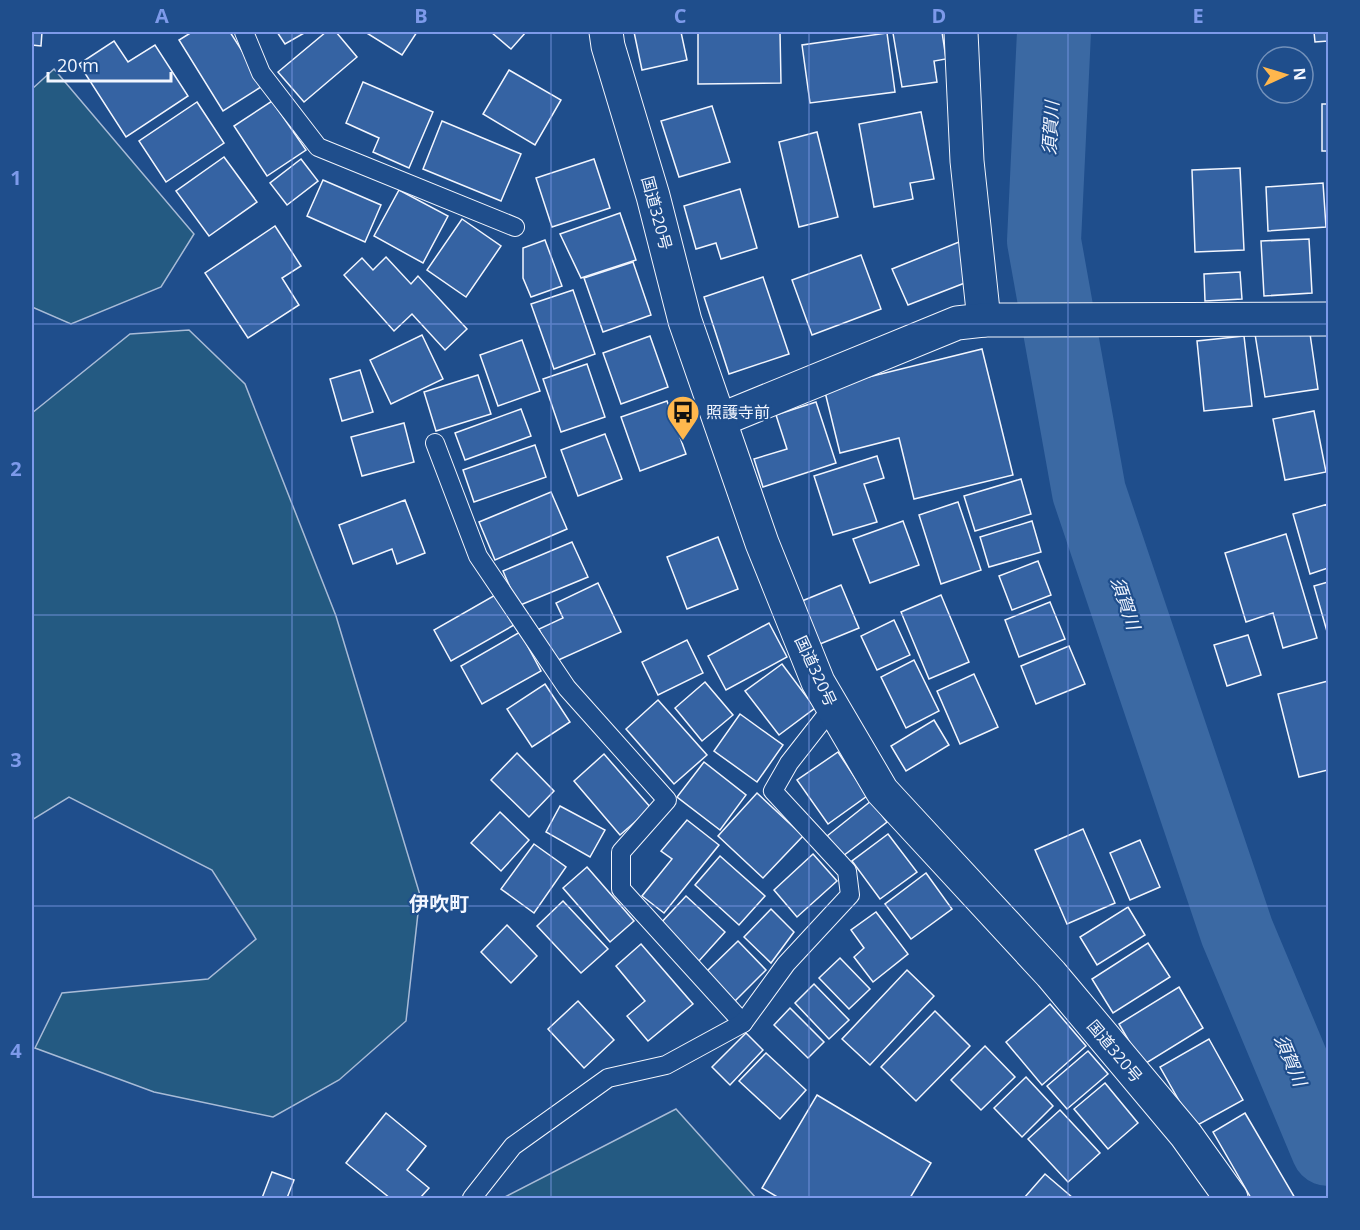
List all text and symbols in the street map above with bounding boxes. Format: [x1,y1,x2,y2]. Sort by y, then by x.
text: A [155,2,169,29]
text: B [414,2,428,29]
text: C [674,2,687,29]
text: D [932,2,946,29]
text: E [1192,2,1204,29]
scale bar [48,45,171,83]
north arrow [1255,45,1315,105]
text: 20 m [57,53,99,77]
text: N [1289,67,1311,81]
water label: 須賀川 [1037,98,1064,156]
text: 1 [10,164,22,191]
street label: 国道320号 [637,174,677,252]
bus stop icon: 照護寺前 [665,394,701,441]
place label: 照護寺前 [706,401,770,423]
text: 2 [10,455,22,482]
water label: 須賀川 [1106,574,1147,634]
street label: 国道320号 [790,632,842,710]
text: 3 [10,746,22,773]
district label: 伊吹町 [409,890,469,917]
street label: 国道320号 [1082,1015,1148,1087]
water label: 須賀川 [1269,1030,1313,1091]
text: 4 [10,1037,22,1064]

